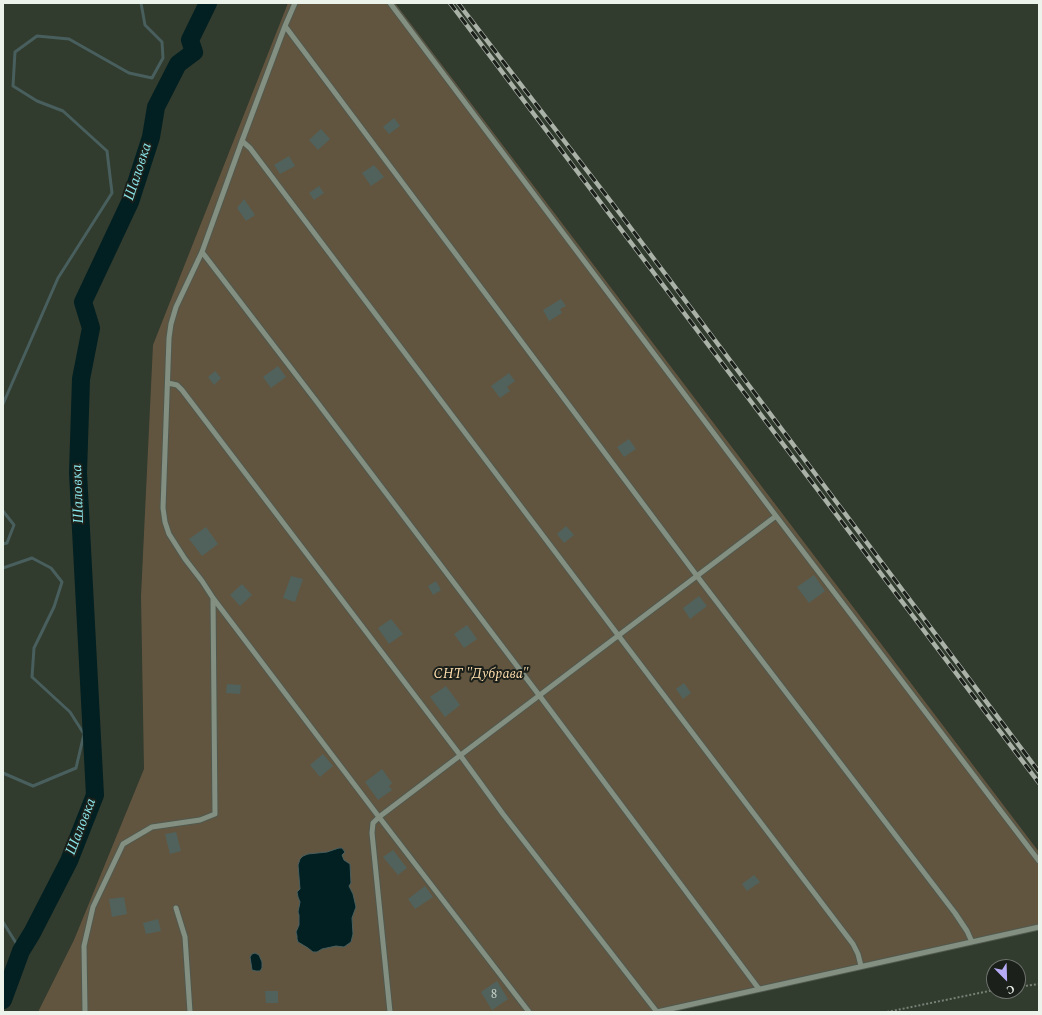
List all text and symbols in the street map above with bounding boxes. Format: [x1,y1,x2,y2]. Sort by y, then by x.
water label: Шаловка [121,141,157,203]
water label: Шаловка [69,464,89,524]
park label: СНТ "Дубрава" [434,667,528,683]
water label: Шаловка [63,796,101,858]
north arrow [986,959,1026,999]
text: С [1004,980,1017,999]
house number: 8 [491,989,497,1003]

